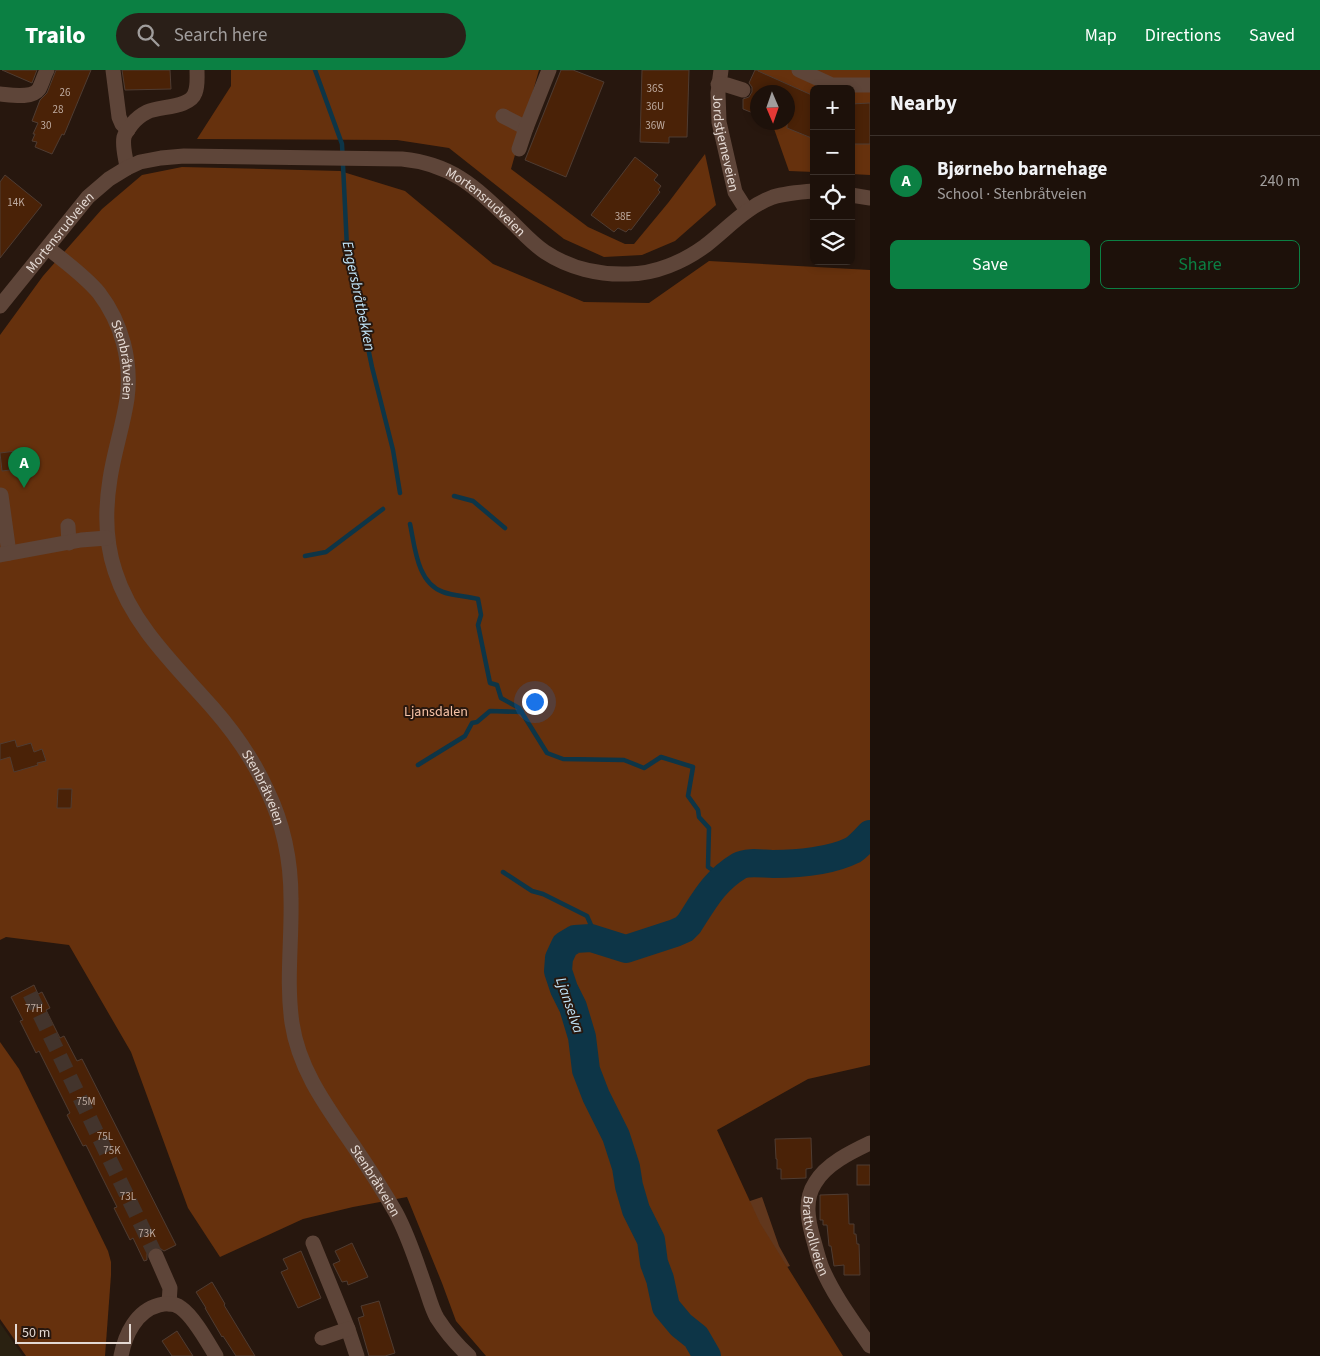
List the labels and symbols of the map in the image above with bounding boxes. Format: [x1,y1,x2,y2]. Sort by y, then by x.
house number: 36S [647,81,664,96]
house number: 26 [60,85,71,100]
north arrow [750,85,795,130]
street label: Jordstjerneveien [707,94,744,194]
house number: 36U [646,99,664,114]
house number: 28 [53,102,64,117]
house number: 30 [41,118,51,133]
house number: 36W [645,118,665,133]
street label: Mortensrudveien [442,163,530,241]
street label: Mortensrudveien [21,187,99,278]
house number: 14K [7,195,25,210]
house number: 38E [615,209,632,224]
water label: Engersbråtbekken [337,239,380,353]
street label: Stenbråtveien [105,317,137,401]
pin: A [8,447,40,488]
your location [522,689,548,715]
park label: Ljansdalen [404,702,468,722]
street label: Stenbråtveien [236,746,289,828]
water label: Ljanselva [550,974,589,1036]
house number: 77H [25,1001,43,1016]
house number: 75M [77,1094,95,1109]
house number: 75L [97,1129,114,1144]
street label: Stenbråtveien [344,1141,405,1221]
house number: 75K [103,1143,121,1158]
house number: 73L [120,1189,137,1204]
street label: Brattvollveien [797,1194,833,1280]
house number: 73K [138,1226,156,1241]
scale bar [15,1321,131,1344]

